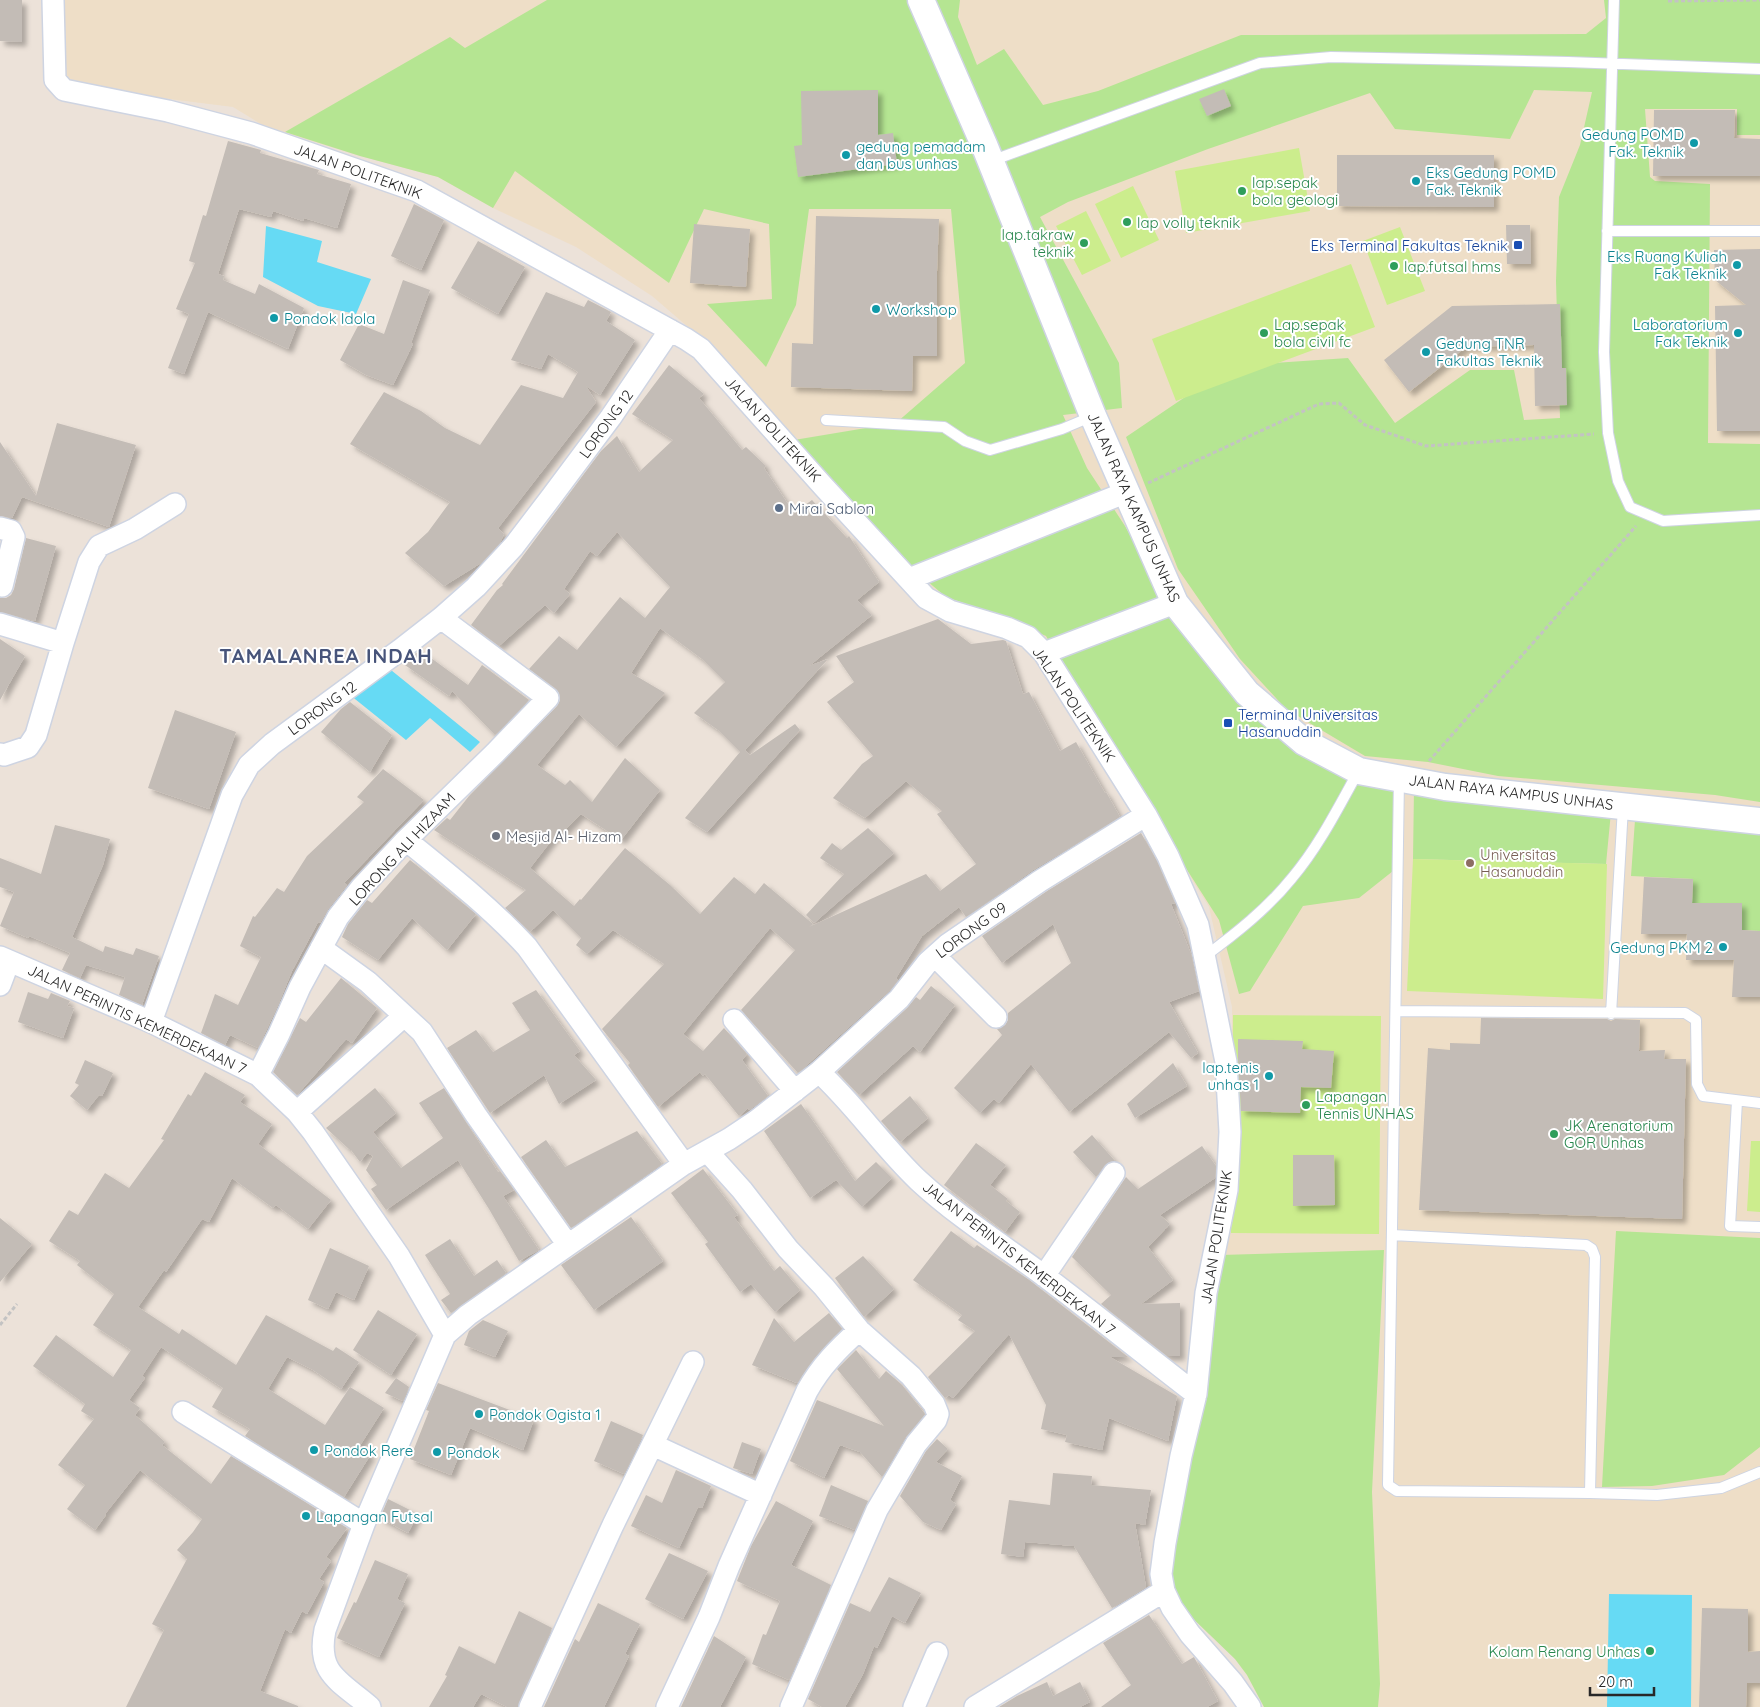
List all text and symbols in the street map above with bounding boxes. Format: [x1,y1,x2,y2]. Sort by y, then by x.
place label: Gedung POMD Fak. Teknik [1581,125,1684,161]
place label: gedung pemadam dan bus unhas [856,137,986,173]
marker: Gedung POMD Fak. Teknik [1688,137,1700,149]
street label: JALAN POLITEKNIK [291,139,425,203]
marker: gedung pemadam dan bus unhas [840,149,852,161]
place label: Eks Gedung POMD Fak. Teknik [1426,163,1556,199]
place label: lap.sepak bola geologi [1252,173,1338,209]
marker: Eks Gedung POMD Fak. Teknik [1410,175,1422,187]
marker: lap.sepak bola geologi [1236,185,1248,197]
place label: lap volly teknik [1137,213,1240,232]
marker: lap volly teknik [1121,216,1133,228]
place label: lap.takraw teknik [1002,225,1074,261]
place label: Eks Terminal Fakultas Teknik [1311,236,1508,255]
marker: lap.takraw teknik [1078,237,1090,249]
marker: Eks Terminal Fakultas Teknik [1512,239,1524,251]
place label: Eks Ruang Kuliah Fak Teknik [1607,247,1727,283]
place label: lap.futsal hms [1404,257,1501,276]
marker: Eks Ruang Kuliah Fak Teknik [1731,259,1743,271]
marker: lap.futsal hms [1388,260,1400,272]
place label: Workshop [886,300,957,319]
marker: Workshop [870,303,882,315]
place label: Pondok Idola [284,309,375,328]
marker: Pondok Idola [268,312,280,324]
place label: Lap.sepak bola civil fc [1274,315,1351,351]
place label: Laboratorium Fak Teknik [1633,315,1728,351]
marker: Lap.sepak bola civil fc [1258,327,1270,339]
marker: Laboratorium Fak Teknik [1732,327,1744,339]
place label: Gedung TNR Fakultas Teknik [1436,334,1542,370]
marker: Gedung TNR Fakultas Teknik [1420,346,1432,358]
street label: JALAN POLITEKNIK [721,372,825,486]
street label: LORONG 12 [575,386,637,462]
street label: JALAN RAYA KAMPUS UNHAS [1083,409,1185,605]
place label: Mirai Sablon [789,499,874,518]
marker: Mirai Sablon [773,502,785,514]
district label: TAMALANREA INDAH [219,643,433,668]
street label: JALAN POLITEKNIK [1028,643,1120,765]
street label: LORONG 12 [284,677,360,739]
place label: Terminal Universitas Hasanuddin [1238,705,1378,741]
marker: Terminal Universitas Hasanuddin [1222,717,1234,729]
street label: JALAN RAYA KAMPUS UNHAS [1408,770,1614,814]
street label: LORONG ALI HIZAAM [345,789,459,909]
place label: Mesjid Al- Hizam [506,827,621,846]
marker: Mesjid Al- Hizam [490,830,502,842]
place label: Universitas Hasanuddin [1480,845,1563,881]
marker: Universitas Hasanuddin [1464,857,1476,869]
street label: LORONG 09 [932,898,1010,962]
place label: Gedung PKM 2 [1610,938,1713,957]
marker: Gedung PKM 2 [1717,941,1729,953]
street label: JALAN PERINTIS KEMERDEKAAN 7 [24,960,250,1078]
place label: lap.tenis unhas 1 [1202,1058,1259,1094]
marker: lap.tenis unhas 1 [1263,1070,1275,1082]
place label: Lapangan Tennis UNHAS [1316,1087,1414,1123]
marker: Lapangan Tennis UNHAS [1300,1099,1312,1111]
place label: JK Arenatorium GOR Unhas [1564,1116,1673,1152]
marker: JK Arenatorium GOR Unhas [1548,1128,1560,1140]
street label: JALAN POLITEKNIK [1196,1169,1236,1305]
street label: JALAN PERINTIS KEMERDEKAAN 7 [919,1177,1119,1339]
place label: Pondok Ogista 1 [489,1405,601,1424]
marker: Pondok Ogista 1 [473,1408,485,1420]
place label: Pondok Rere [324,1441,413,1460]
place label: Pondok [447,1443,500,1462]
marker: Pondok Rere [308,1444,320,1456]
marker: Pondok [431,1446,443,1458]
place label: Lapangan Futsal [316,1507,433,1526]
marker: Lapangan Futsal [300,1510,312,1522]
place label: Kolam Renang Unhas [1488,1642,1640,1661]
marker: Kolam Renang Unhas [1644,1645,1656,1657]
scale bar [1590,1664,1654,1696]
text: 20 m [1598,1672,1633,1691]

